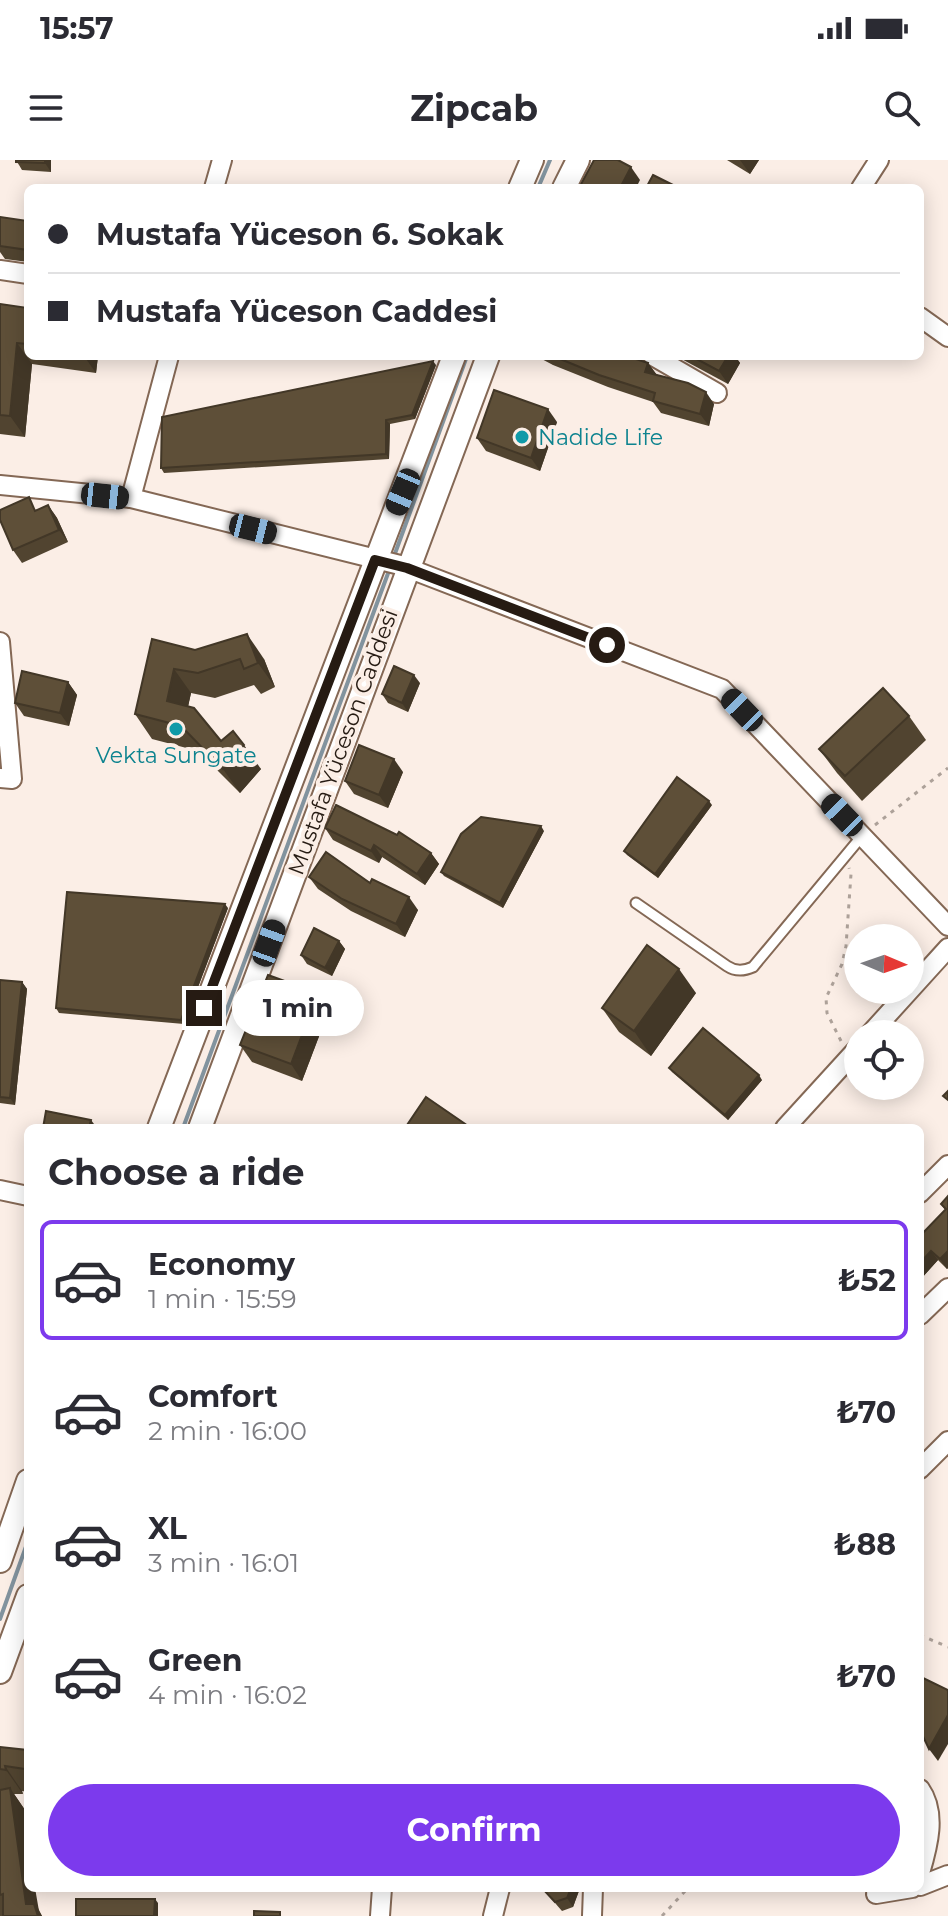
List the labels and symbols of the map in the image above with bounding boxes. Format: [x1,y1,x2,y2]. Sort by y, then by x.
place label: Nadide Life [538,424,663,451]
marker: Nadide Life [513,428,531,446]
car [383,465,423,519]
car [80,482,130,510]
car [227,512,279,546]
street label: Mustafa Yüceson Caddesi [282,605,404,879]
route start [589,627,625,663]
car [717,684,767,736]
marker: Vekta Sungate [167,720,185,738]
place label: Vekta Sungate [96,742,256,769]
car [817,789,867,841]
car [250,916,288,970]
north arrow [844,924,924,1004]
callout: 1 min [232,980,364,1036]
route end [186,990,222,1026]

